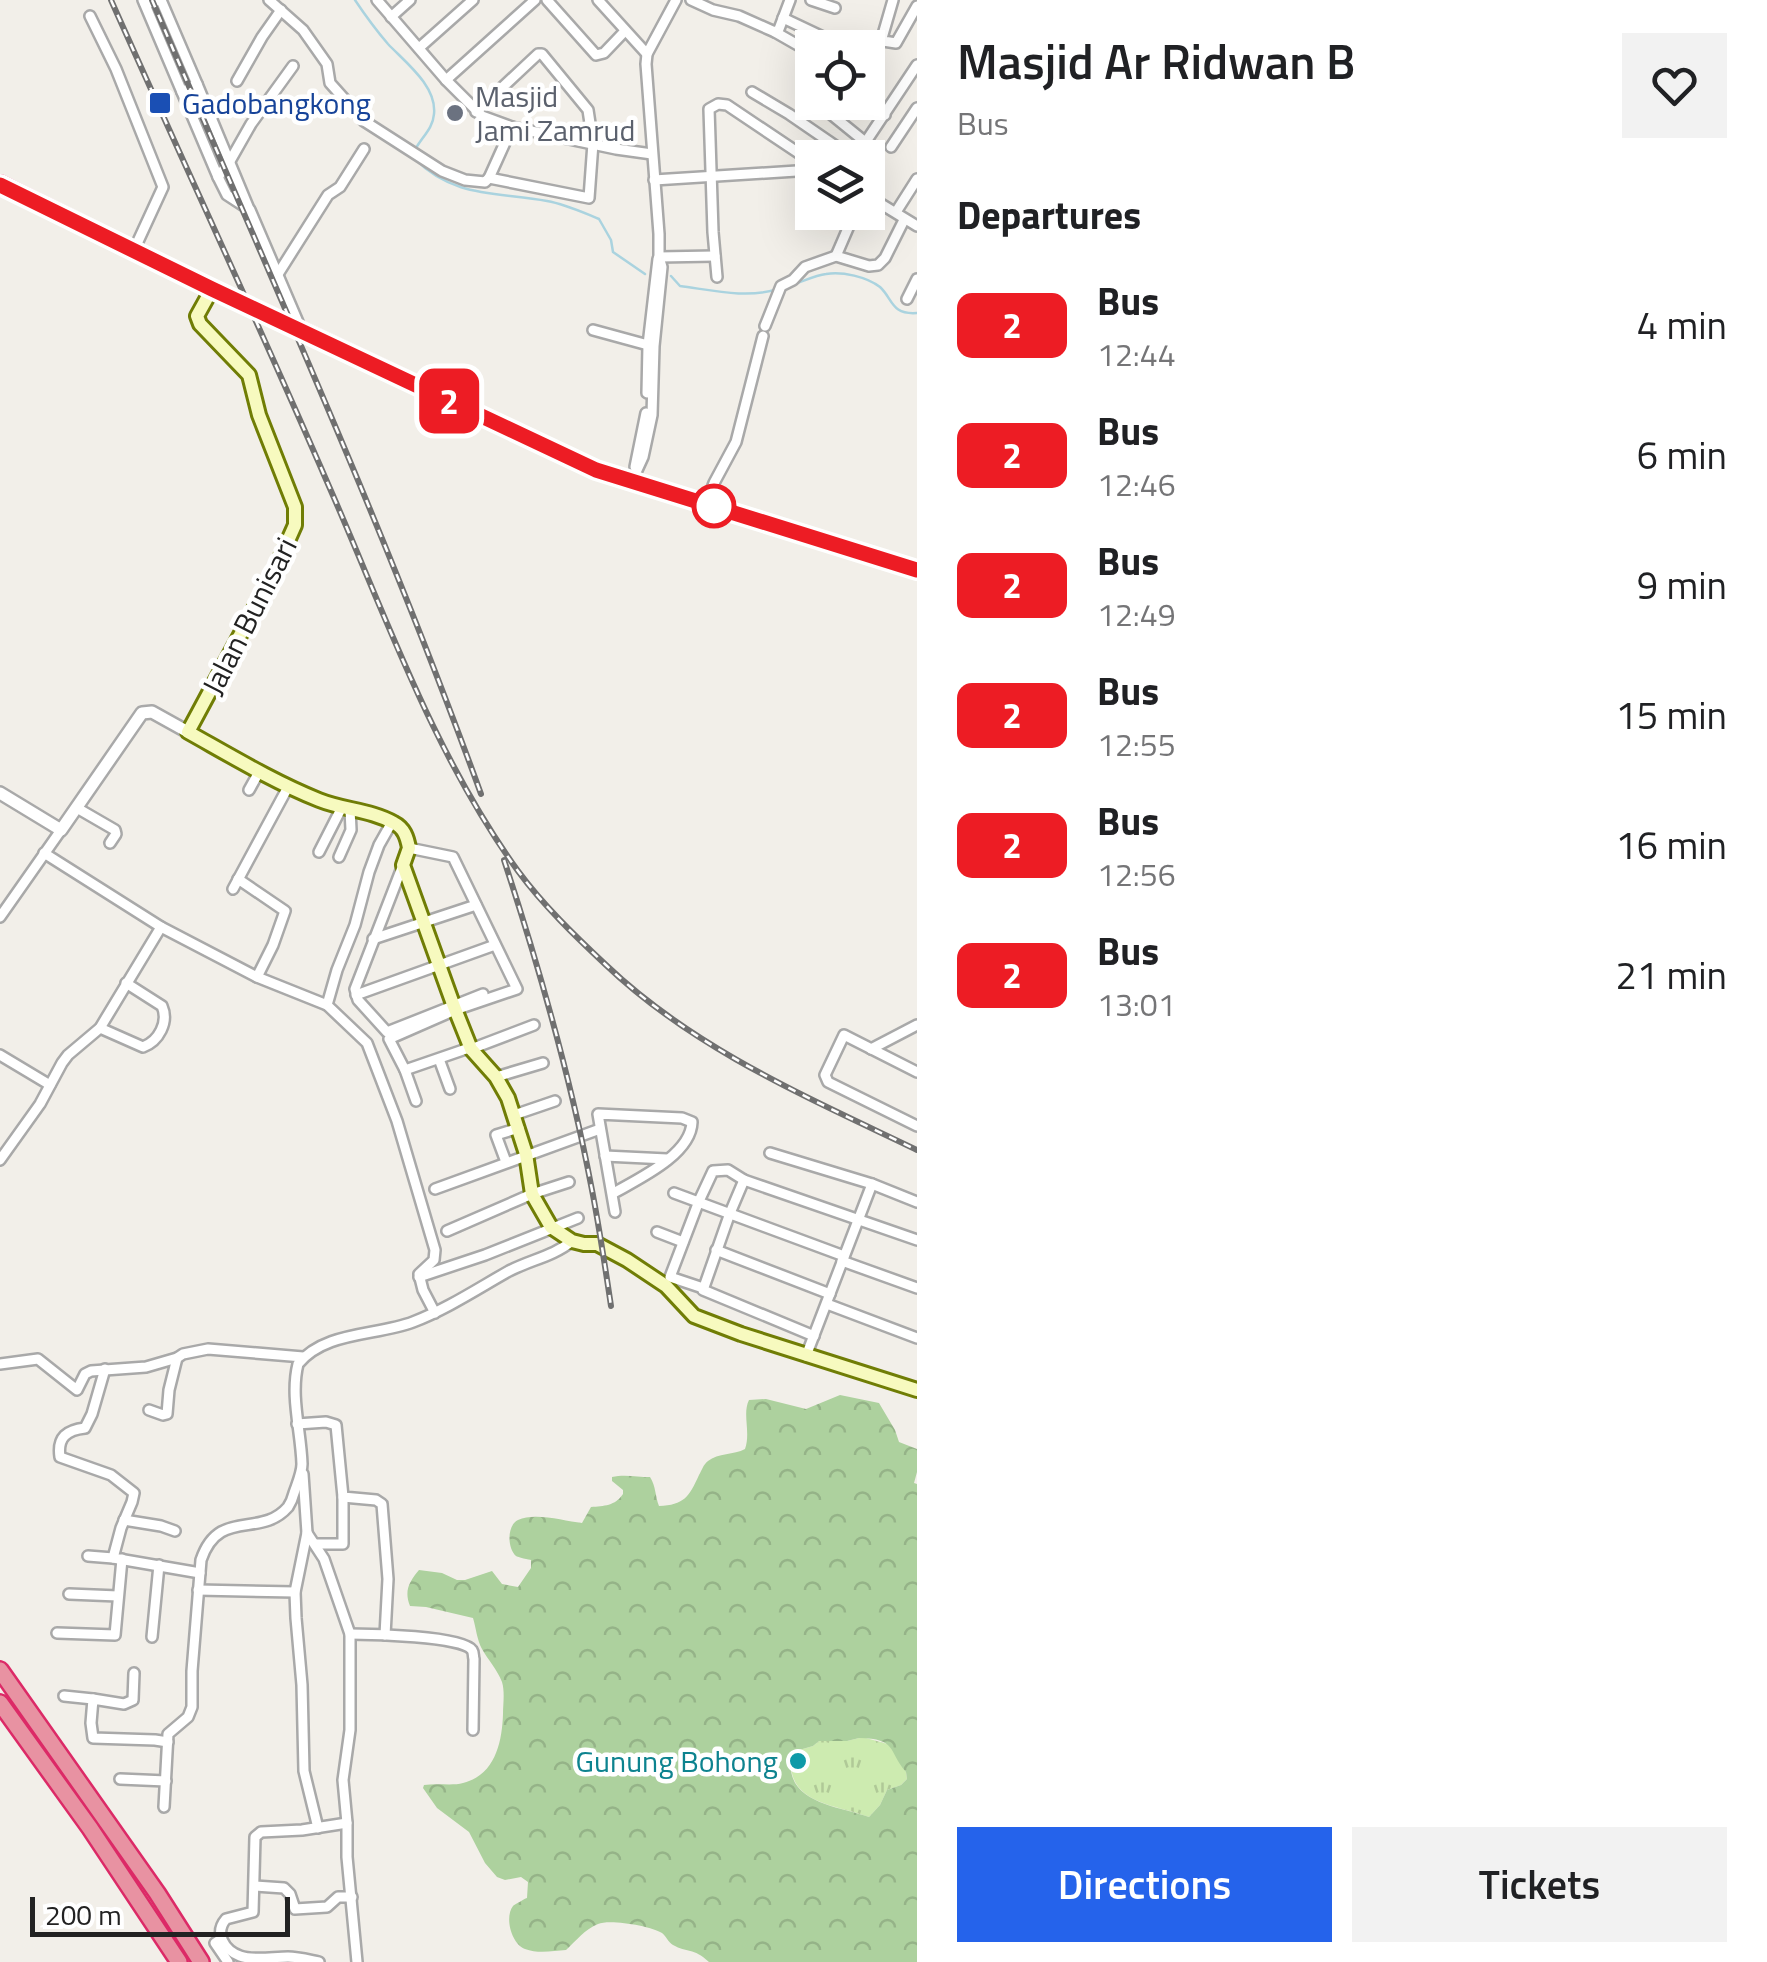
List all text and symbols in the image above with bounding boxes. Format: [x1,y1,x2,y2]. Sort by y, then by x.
text: Masjid Ar Ridwan B [957,25,1355,98]
map controls [795,30,885,230]
button: locate [795,30,885,120]
button: heart [1622,33,1727,138]
place label: Masjid Jami Zamrud [475,73,635,153]
place label: Gadobangkong [182,80,371,126]
marker: Gadobangkong [147,90,173,116]
text: Bus [957,99,1009,147]
marker: Masjid Jami Zamrud [444,102,466,124]
button: layers [795,140,885,230]
text: Departures [957,186,1141,244]
text: Bus [1097,272,1159,330]
text: 4 min [1637,296,1727,354]
text: 2 [1002,298,1022,352]
text: 12:44 [1097,330,1176,378]
line badge: 2 [416,368,482,434]
text: 2 [439,374,459,428]
text: Bus [1097,402,1159,460]
text: 6 min [1637,426,1727,484]
text: 2 [1002,428,1022,482]
text: 12:46 [1097,460,1176,508]
unlabelled marker [693,485,735,527]
street label: Jalan Bunisari [190,529,308,703]
text: Bus [1097,532,1159,590]
text: 9 min [1637,556,1727,614]
text: 2 [1002,558,1022,612]
text: 12:49 [1097,590,1176,638]
text: Bus [1097,662,1159,720]
text: 15 min [1616,686,1727,744]
text: 2 [1002,688,1022,742]
text: 12:55 [1097,720,1176,768]
text: Bus [1097,792,1159,850]
text: 16 min [1616,816,1727,874]
text: 2 [1002,818,1022,872]
text: 12:56 [1097,850,1176,898]
text: Bus [1097,922,1159,980]
text: 21 min [1616,946,1727,1004]
text: 2 [1002,948,1022,1002]
text: 13:01 [1097,980,1176,1028]
place label: Gunung Bohong [576,1738,778,1784]
marker: Gunung Bohong [787,1750,809,1772]
button: Directions [957,1827,1332,1942]
button: Tickets [1352,1827,1727,1942]
scale bar [30,1892,290,1936]
text: 200 m [45,1893,122,1936]

